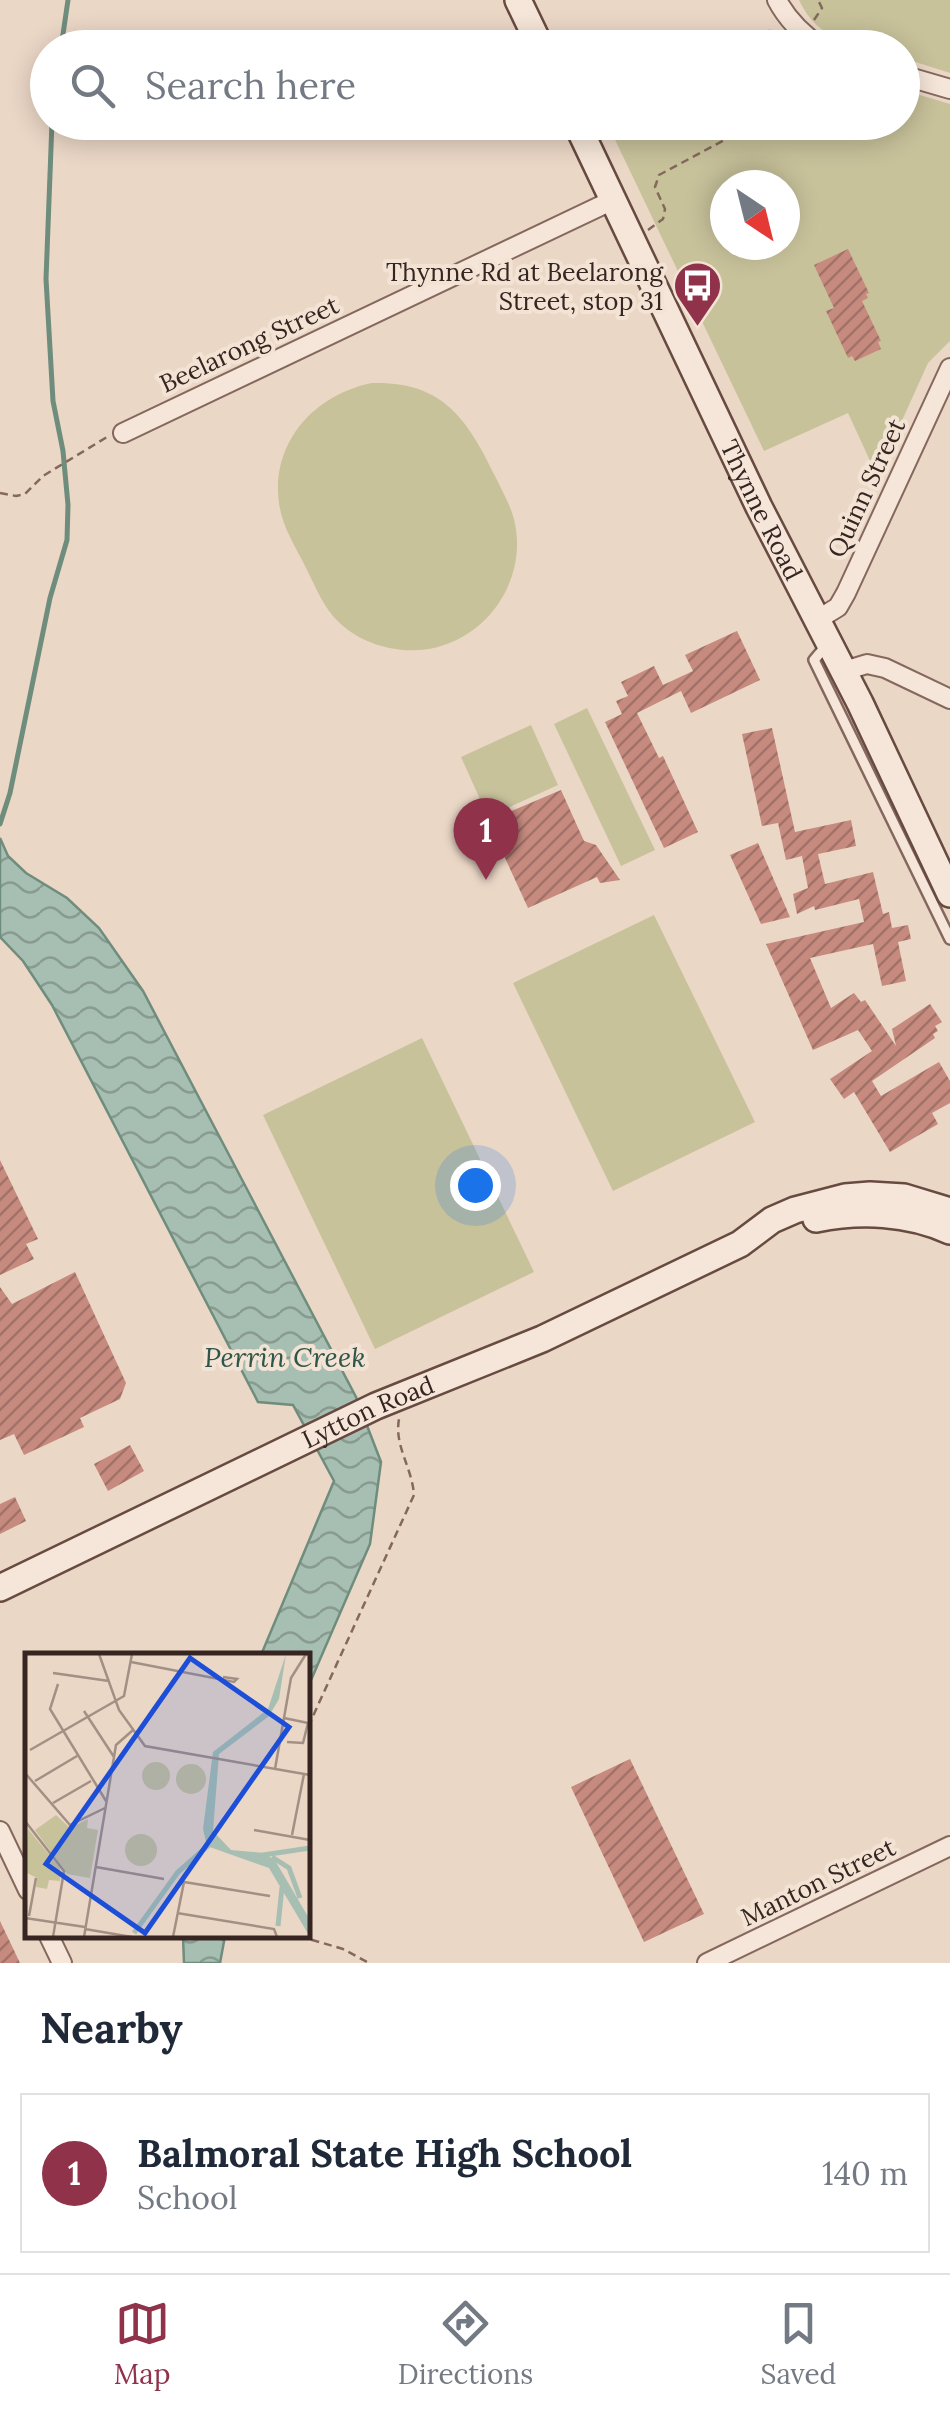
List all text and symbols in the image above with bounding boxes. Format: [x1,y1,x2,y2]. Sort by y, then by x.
search box [30,30,920,140]
icon: search [65,58,120,113]
text: Search here [145,61,356,109]
north arrow [710,170,800,260]
place label: Thynne Rd at Beelarong Street, stop 31 [386,256,664,317]
bus stop icon: Thynne Rd at Beelarong Street, stop 31 [672,260,724,328]
street label: Beelarong Street [154,288,344,399]
street label: Quinn Street [820,413,912,563]
street label: Thynne Road [713,435,810,585]
pin: 1 [454,798,518,880]
your location [450,1160,501,1211]
water label: Perrin Creek [204,1339,366,1375]
street label: Lytton Road [297,1368,438,1455]
inset map [25,1653,310,1938]
street label: Manton Street [736,1831,901,1933]
text: Nearby [40,2001,183,2055]
text: Balmoral State High School [137,2129,632,2177]
text: 1 [68,2153,81,2194]
text: 140 m [822,2153,908,2194]
text: School [137,2177,237,2218]
tab: Map [114,2296,171,2392]
tab: Directions [398,2296,533,2392]
tab: Saved [761,2296,836,2392]

